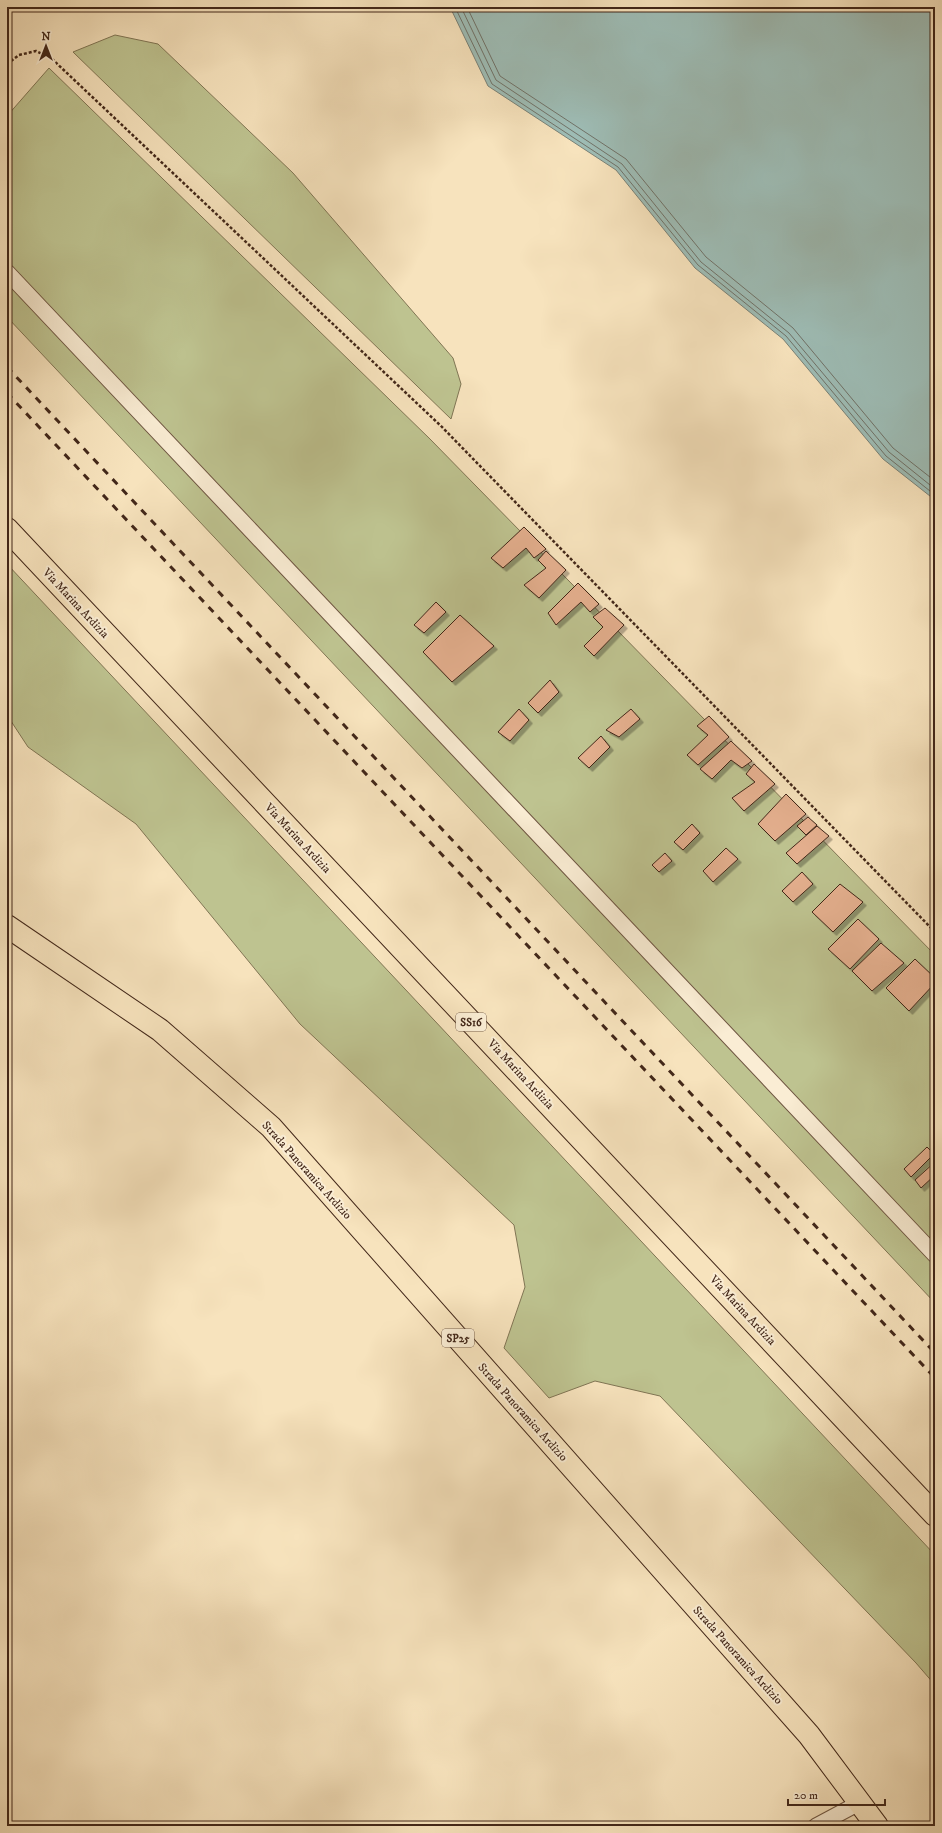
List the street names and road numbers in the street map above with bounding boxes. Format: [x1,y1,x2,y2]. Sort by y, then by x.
street label: Via Marina Ardizia [39,564,113,642]
street label: Via Marina Ardizia [261,799,335,877]
road number: SS16 [456,1013,486,1031]
street label: Via Marina Ardizia [484,1035,558,1113]
street label: Strada Panoramica Ardizio [258,1118,355,1223]
street label: Via Marina Ardizia [706,1271,780,1349]
road number: SP25 [442,1329,474,1347]
street label: Strada Panoramica Ardizio [474,1360,571,1465]
street label: Strada Panoramica Ardizio [689,1603,786,1708]

